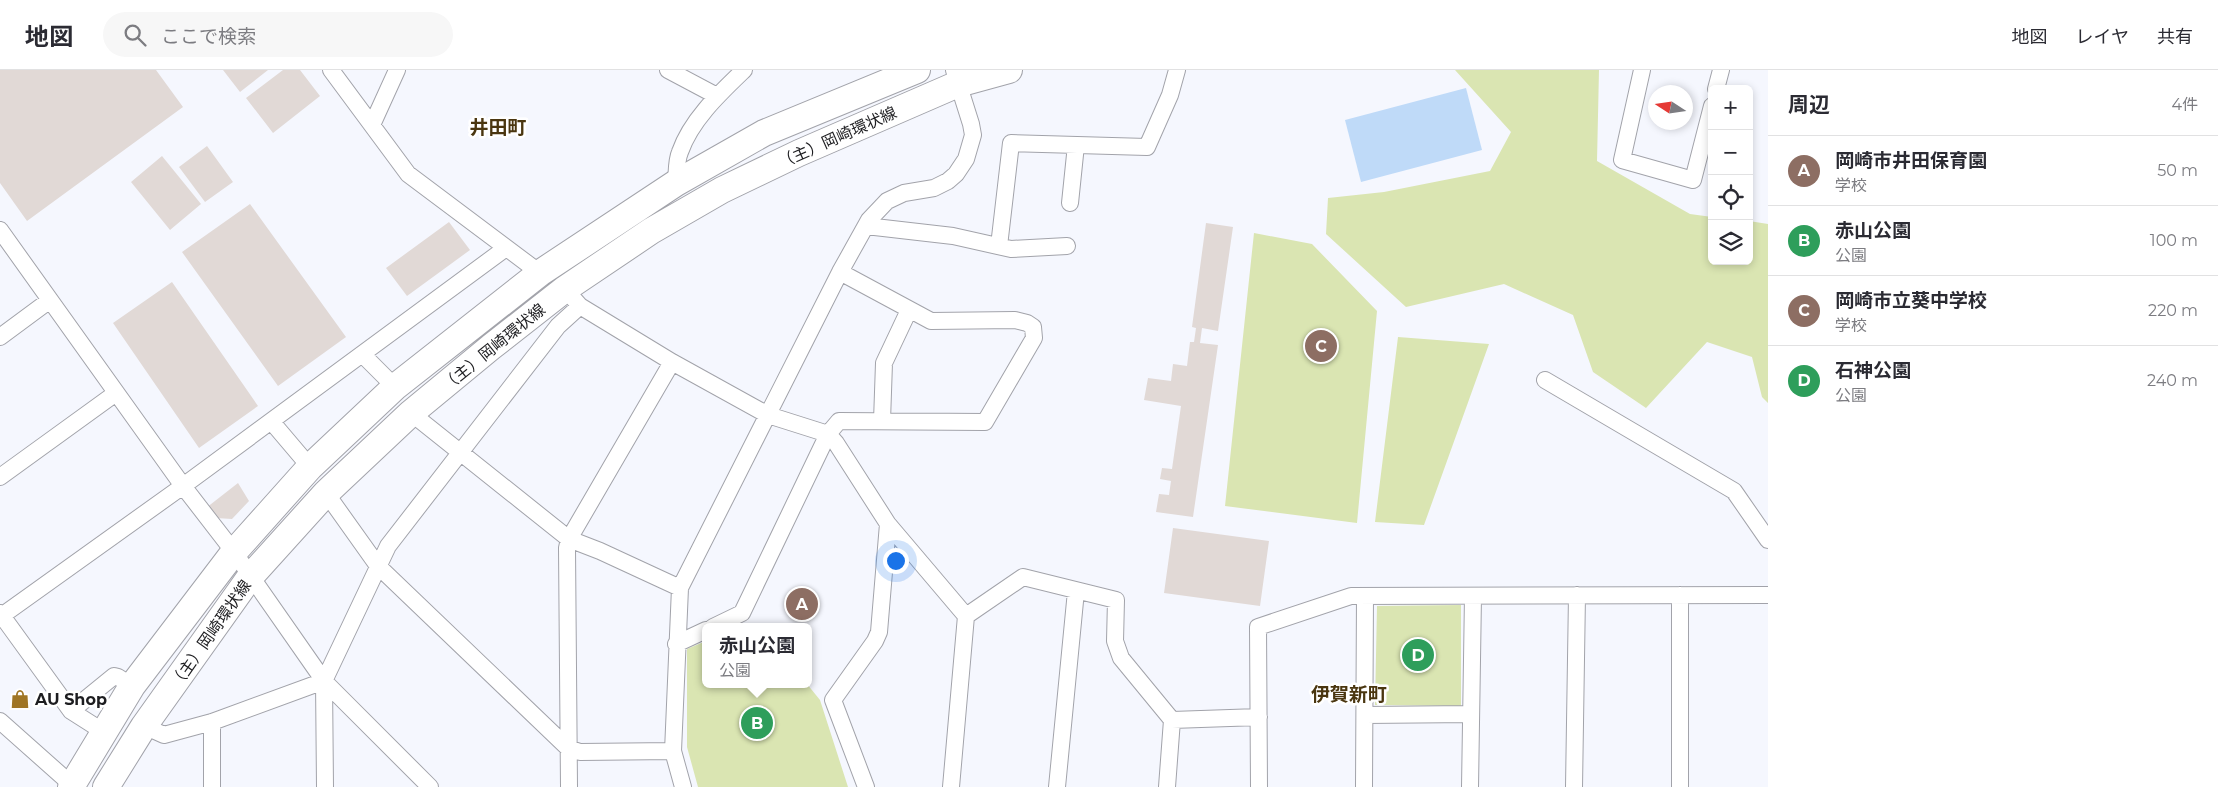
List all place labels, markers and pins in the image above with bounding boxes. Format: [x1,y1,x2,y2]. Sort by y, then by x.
pin: C [1305,327,1337,365]
pin: A [786,585,818,623]
pin: D [1402,636,1434,674]
shop icon: AU Shop [9,688,31,710]
place label: AU Shop [34,690,107,709]
pin: B [741,704,773,742]

